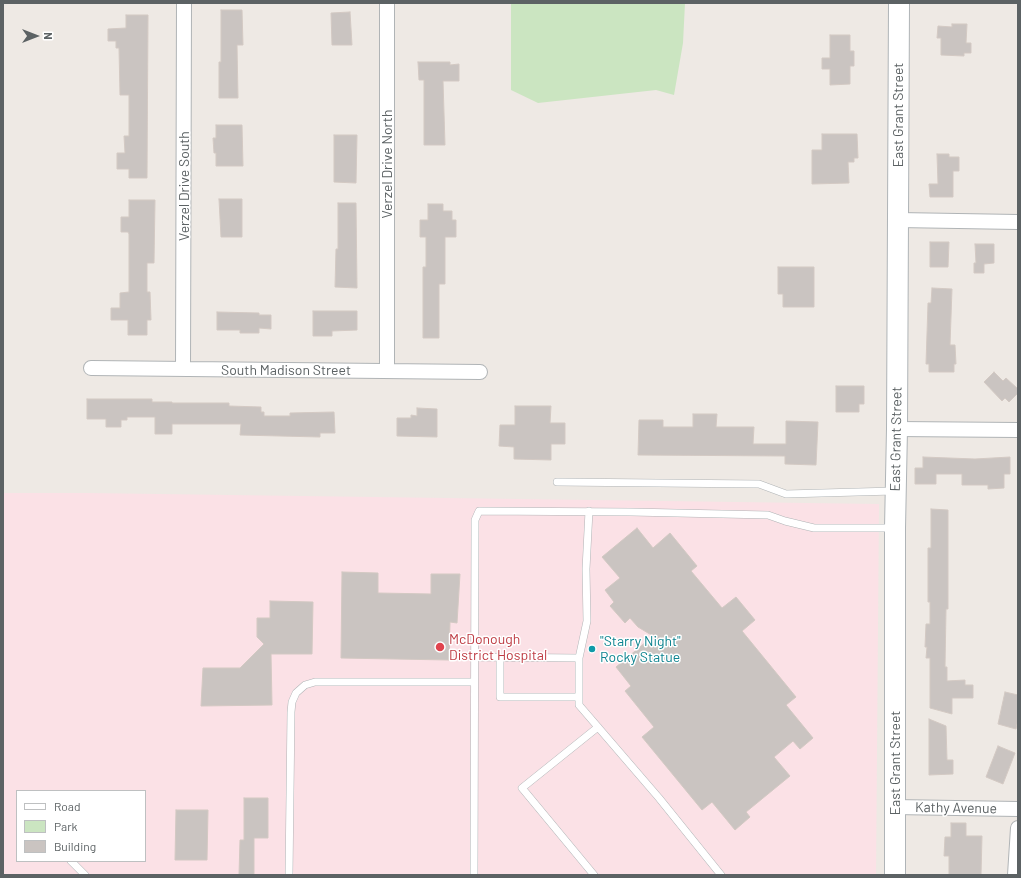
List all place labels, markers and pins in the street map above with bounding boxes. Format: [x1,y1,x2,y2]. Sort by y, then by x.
place label: McDonough District Hospital [449,631,547,664]
place label: "Starry Night" Rocky Statue [600,633,681,666]
marker: McDonough District Hospital [434,641,446,653]
marker: "Starry Night" Rocky Statue [587,644,597,654]

